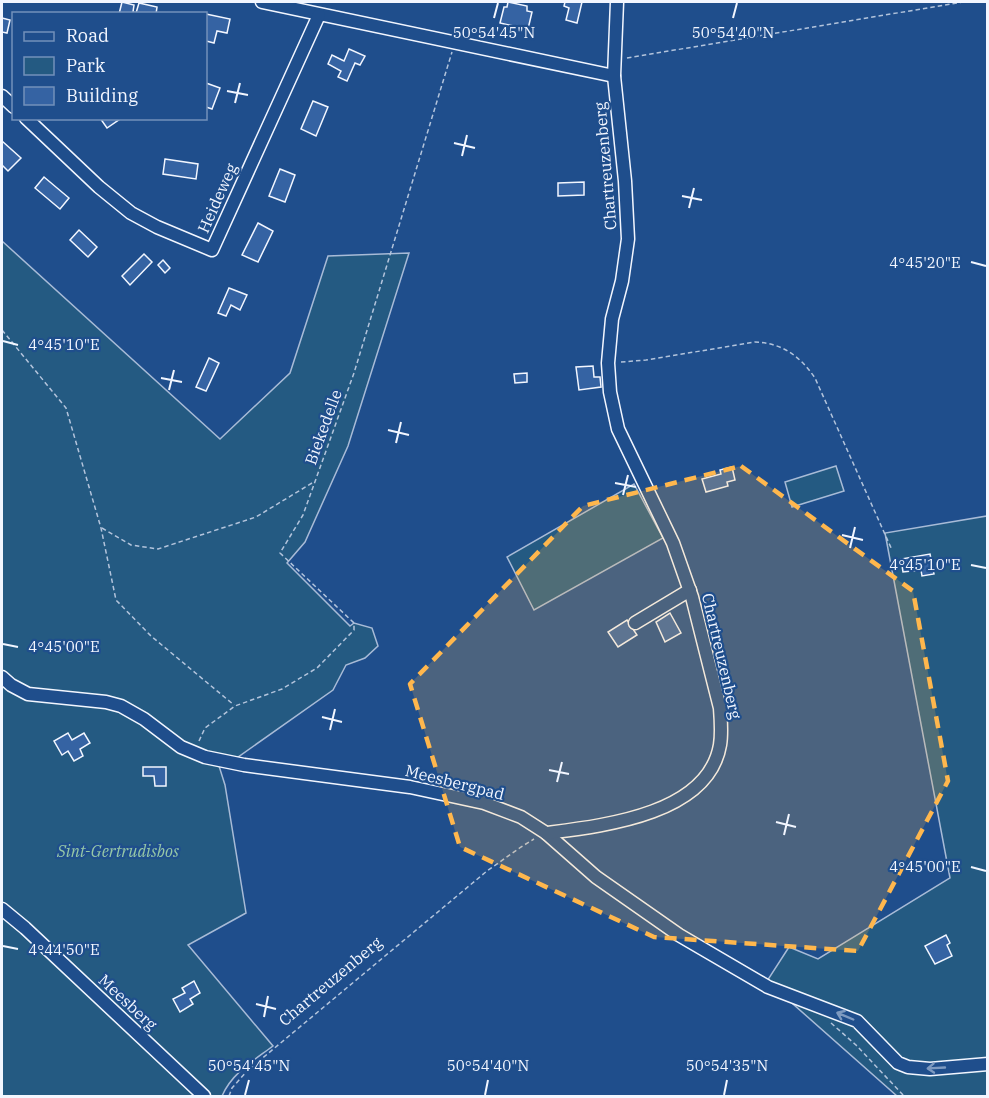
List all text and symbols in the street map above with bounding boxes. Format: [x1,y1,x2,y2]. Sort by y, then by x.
legend [12,12,207,120]
text: 50°54'45"N [453,23,535,42]
text: 50°54'40"N [692,23,774,42]
text: Road [66,24,109,47]
text: Park [66,54,106,77]
text: Building [66,84,138,107]
street label: Chartreuzenberg [589,101,621,231]
street label: Heideweg [193,160,241,236]
text: 4°45'20"E [889,253,961,272]
text: 4°45'10"E [28,335,100,354]
street label: Biekedelle [300,387,346,467]
text: 4°45'10"E [889,555,961,574]
street label: Chartreuzenberg [698,591,746,721]
text: 4°45'00"E [28,637,100,656]
street label: Meesbergpad [403,760,507,804]
park label: Sint-Gertrudisbos [56,841,179,861]
text: 4°45'00"E [889,857,961,876]
street label: Chartreuzenberg [274,932,386,1030]
text: 4°44'50"E [28,940,100,959]
street label: Meesberg [94,970,162,1034]
one-way arrow [837,1010,855,1021]
text: 50°54'45"N [208,1056,290,1075]
text: 50°54'40"N [447,1056,529,1075]
text: 50°54'35"N [686,1056,768,1075]
one-way arrow [927,1063,946,1074]

